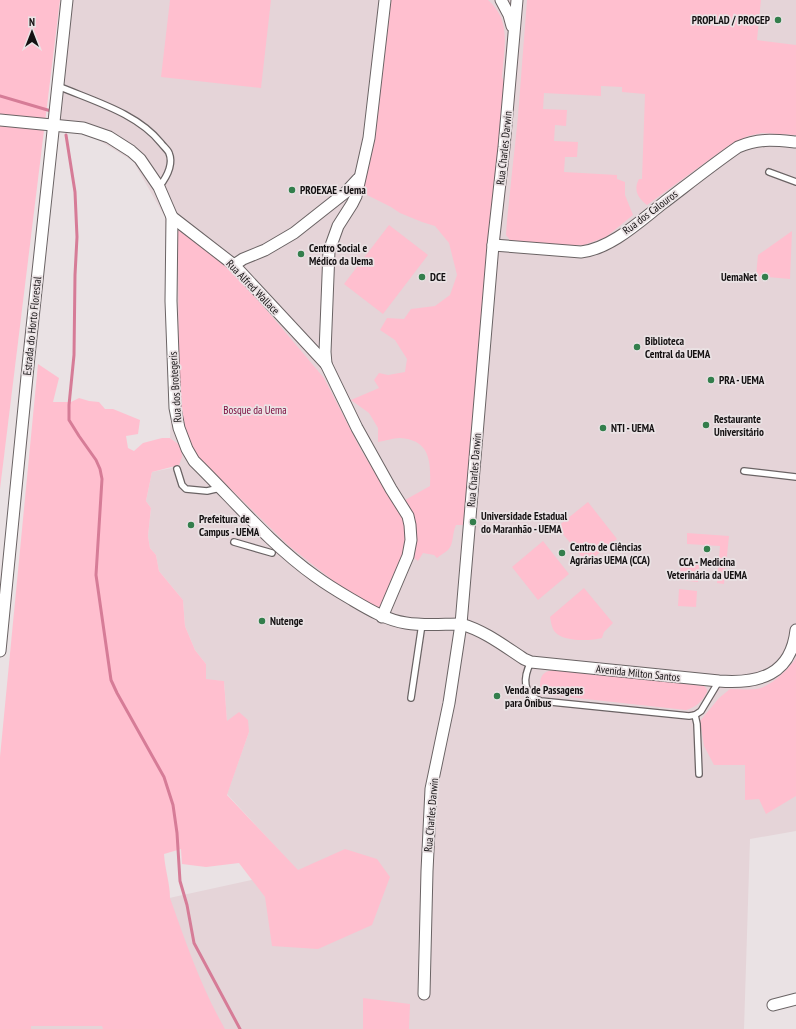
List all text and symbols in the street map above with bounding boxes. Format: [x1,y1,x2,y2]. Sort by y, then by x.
north arrow [12,12,52,52]
place label: PROPLAD / PROGEP [692,13,771,27]
text: N [29,15,35,29]
marker: PROPLAD / PROGEP [773,15,783,25]
street label: Rua Charles Darwin [493,110,515,186]
place label: PROEXAE - Uema [300,183,366,197]
marker: PROEXAE - Uema [287,185,297,195]
street label: Rua dos Calouros [620,187,680,237]
place label: Centro Social e Médico da Uema [309,241,374,268]
marker: Centro Social e Médico da Uema [296,249,306,259]
street label: Rua Alfred Wallace [223,257,283,318]
place label: DCE [430,270,446,284]
place label: UemaNet [721,270,758,284]
marker: DCE [417,272,427,282]
marker: UemaNet [760,272,770,282]
street label: Estrada do Horto Florestal [20,275,44,376]
place label: Biblioteca Central da UEMA [645,334,711,361]
marker: Biblioteca Central da UEMA [632,342,642,352]
street label: Rua dos Brotegeris [166,351,184,423]
place label: PRA - UEMA [719,373,765,387]
marker: PRA - UEMA [706,375,716,385]
park label: Bosque da Uema [223,403,287,417]
place label: Restaurante Universitário [714,412,764,439]
marker: Restaurante Universitário [701,420,711,430]
place label: NTI - UEMA [611,421,655,435]
marker: NTI - UEMA [598,423,608,433]
street label: Rua Charles Darwin [464,432,484,508]
place label: Universidade Estadual do Maranhão - UEMA [481,509,568,536]
place label: Prefeitura de Campus - UEMA [199,512,260,539]
marker: Universidade Estadual do Maranhão - UEMA [468,517,478,527]
marker: Prefeitura de Campus - UEMA [186,520,196,530]
place label: Centro de Ciências Agrárias UEMA (CCA) [569,540,650,567]
marker: CCA - Medicina Veterinária da UEMA [702,544,712,554]
marker: Centro de Ciências Agrárias UEMA (CCA) [557,548,567,558]
place label: CCA - Medicina Veterinária da UEMA [666,555,748,582]
place label: Nutenge [270,614,304,628]
marker: Nutenge [257,616,267,626]
street label: Avenida Milton Santos [595,662,681,684]
place label: Venda de Passagens para Ônibus [504,683,583,710]
marker: Venda de Passagens para Ônibus [492,691,502,701]
street label: Rua Charles Darwin [421,777,441,853]

